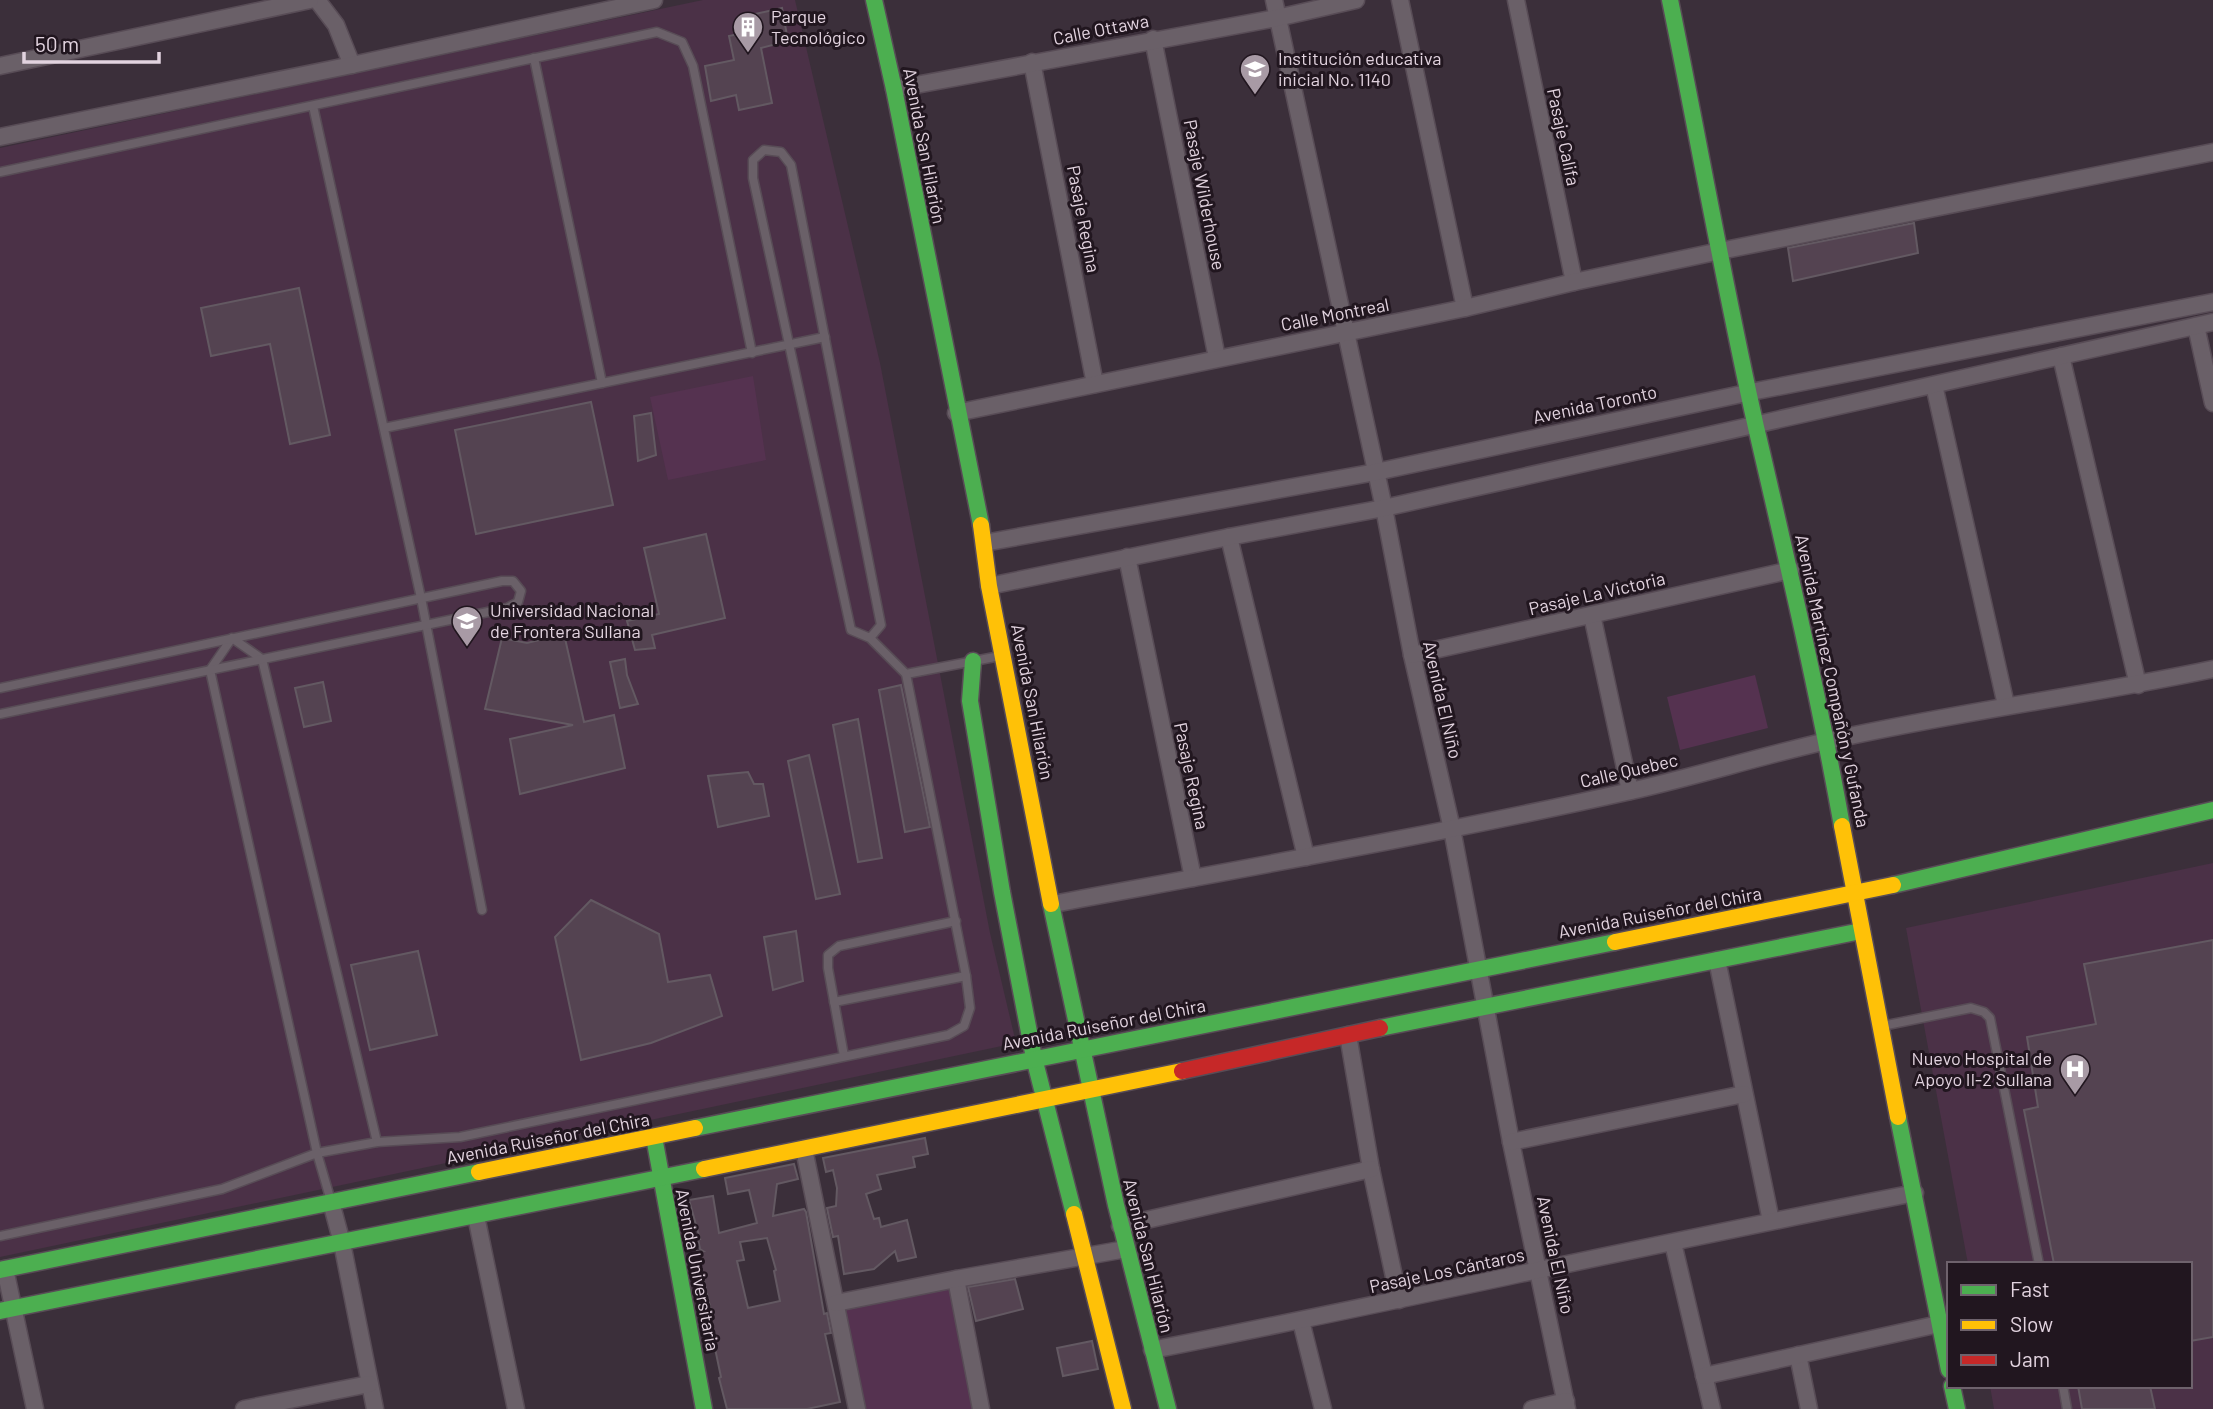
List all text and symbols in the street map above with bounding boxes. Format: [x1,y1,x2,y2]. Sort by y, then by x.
place label: Parque Tecnológico [771,5,865,48]
street label: Calle Ottawa [1051,9,1150,49]
building icon: Parque Tecnológico [731,10,765,54]
scale bar [24,21,159,65]
text: 50 m [35,31,79,56]
place label: Institución educativa inicial No. 1140 [1278,47,1442,90]
school or university icon: Institución educativa inicial No. 1140 [1238,52,1272,96]
street label: Avenida San Hilarión [899,66,951,226]
street label: Pasaje Califa [1543,86,1585,188]
street label: Pasaje Wilderhouse [1180,118,1230,272]
street label: Pasaje Regina [1063,163,1105,274]
street label: Calle Montreal [1279,293,1391,335]
street label: Avenida Toronto [1531,380,1659,428]
street label: Avenida Martínez Compañón y Gufanda [1791,532,1875,829]
street label: Pasaje La Victoria [1526,567,1667,619]
place label: Universidad Nacional de Frontera Sullana [490,599,654,642]
school or university icon: Universidad Nacional de Frontera Sullana [450,604,484,648]
street label: Avenida San Hilarión [1007,622,1059,782]
street label: Avenida El Niño [1419,639,1467,761]
street label: Pasaje Regina [1170,720,1214,831]
street label: Calle Quebec [1578,748,1680,792]
street label: Avenida Ruiseñor del Chira [1556,882,1763,943]
street label: Avenida Ruiseñor del Chira [1000,994,1207,1055]
place label: Nuevo Hospital de Apoyo II-2 Sullana [1911,1047,2052,1090]
hospital icon: Nuevo Hospital de Apoyo II-2 Sullana [2058,1052,2092,1096]
street label: Avenida Ruiseñor del Chira [444,1108,651,1169]
street label: Avenida San Hilarión [1119,1176,1179,1335]
street label: Avenida Universitaria [671,1187,725,1353]
street label: Avenida El Niño [1533,1194,1579,1316]
street label: Pasaje Los Cántaros [1367,1243,1526,1297]
legend [1947,1262,2192,1388]
text: Fast [2010,1276,2050,1301]
text: Slow [2010,1311,2053,1336]
text: Jam [2010,1346,2050,1371]

